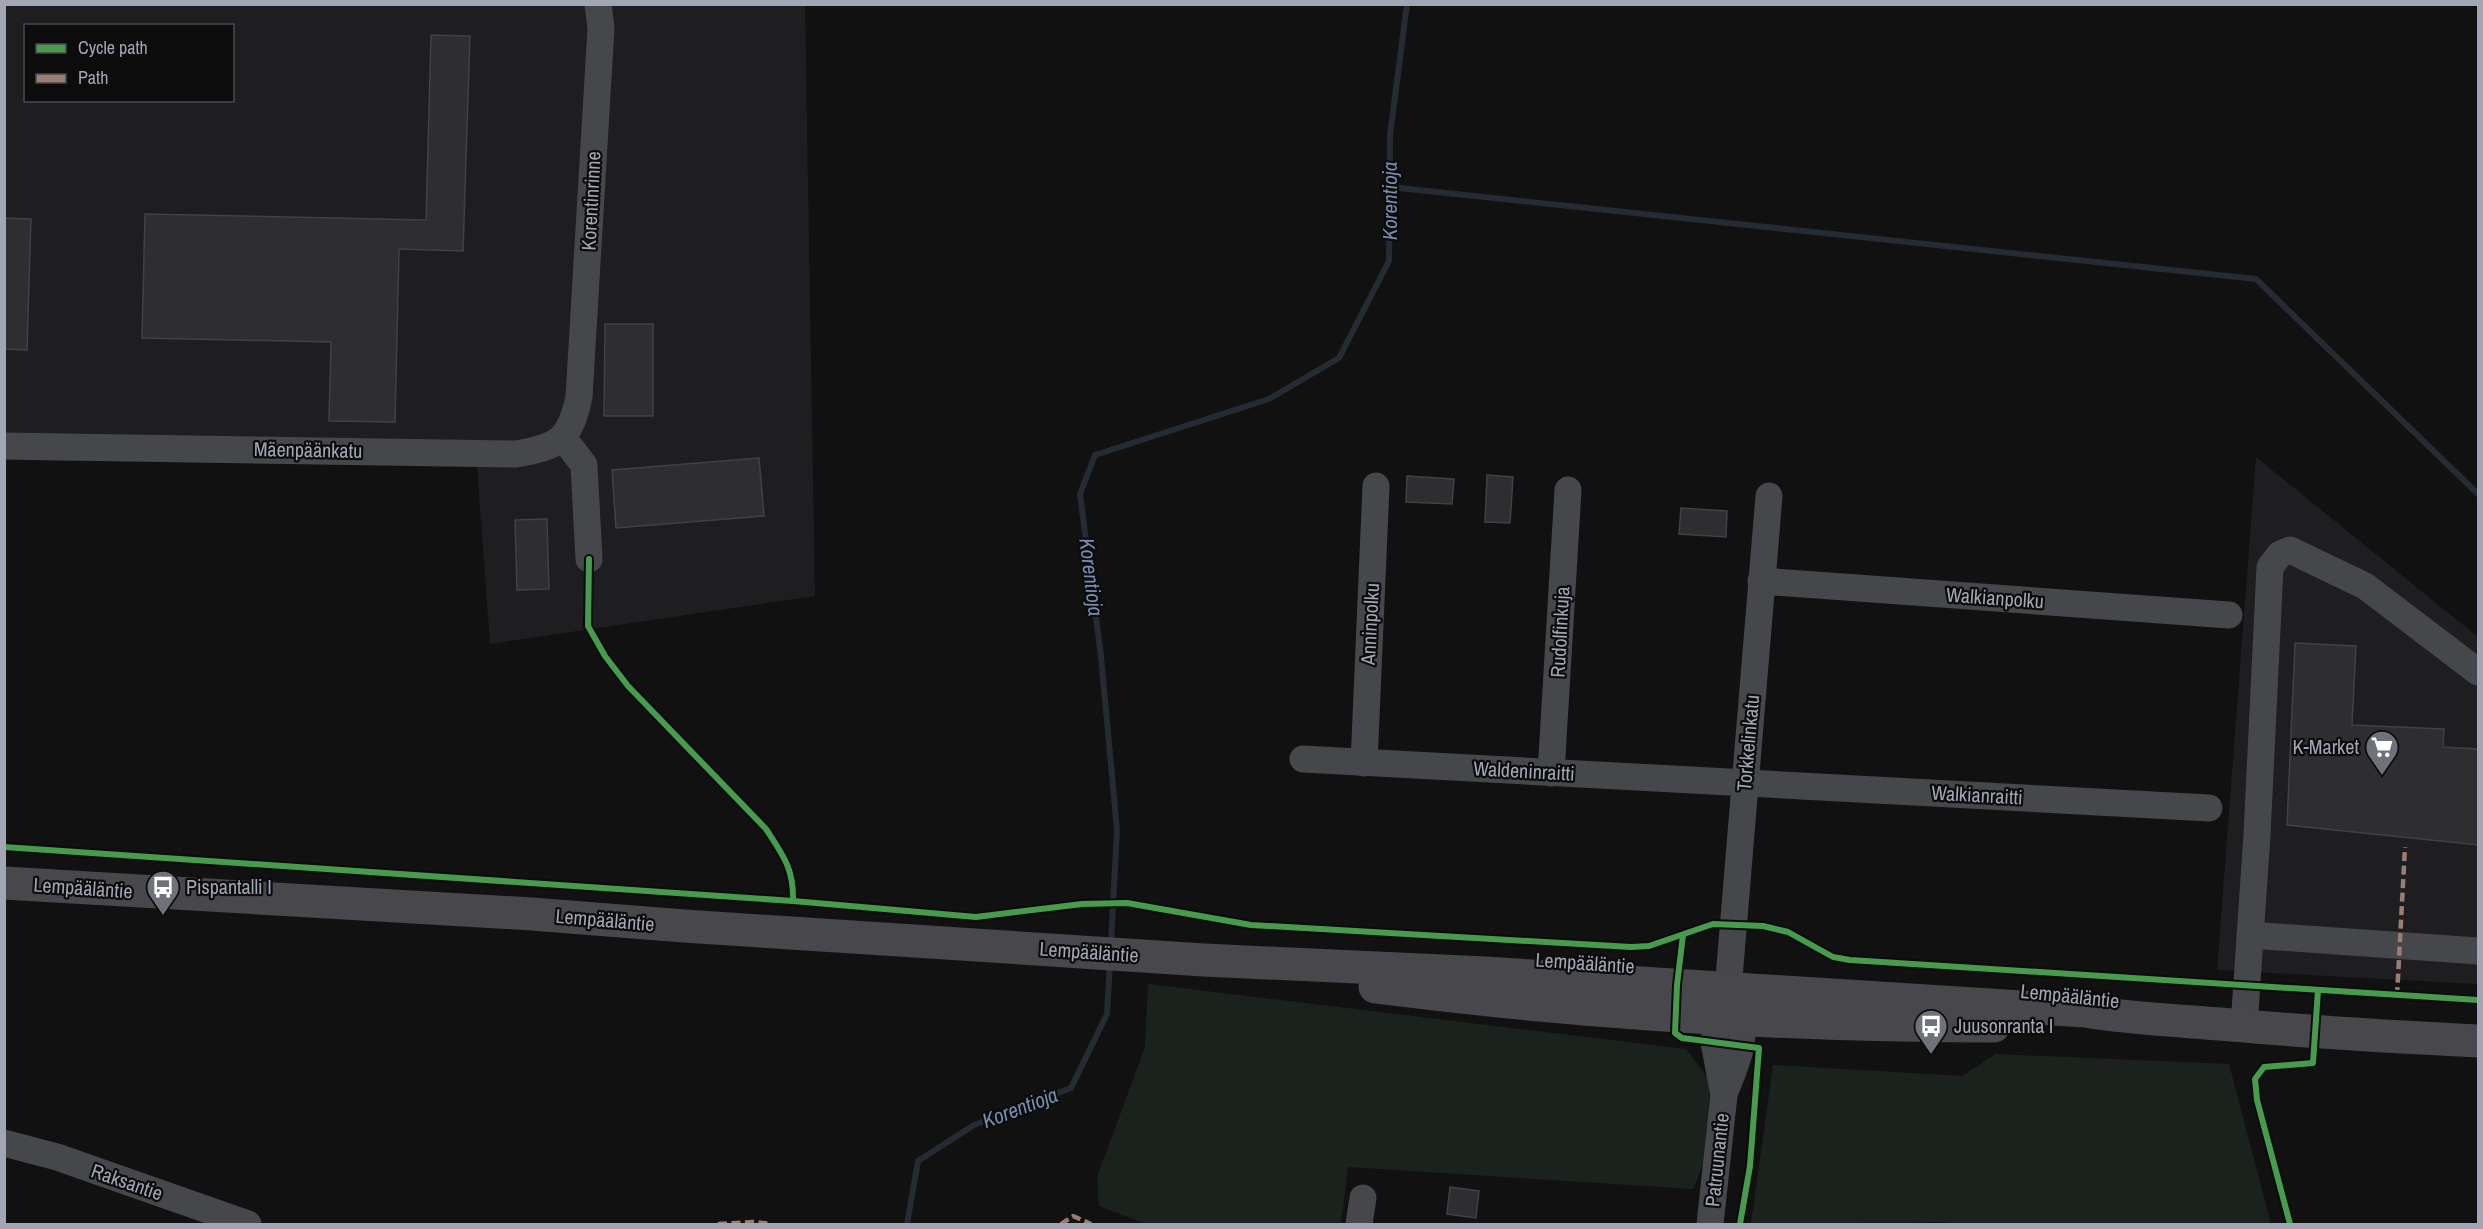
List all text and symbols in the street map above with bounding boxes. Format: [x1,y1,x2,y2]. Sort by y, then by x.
legend [24,24,234,102]
text: Cycle path [78,35,148,60]
text: Path [78,65,108,90]
street label: Korentinrinne [574,151,607,251]
water label: Korentioja [1375,162,1404,240]
street label: Mäenpäänkatu [254,435,362,464]
water label: Korentioja [1072,536,1111,618]
street label: Walkianpolku [1945,581,2045,614]
street label: Anninpolku [1354,582,1385,667]
street label: Rudolfinkuja [1544,586,1575,678]
street label: Torkkelinkatu [1730,694,1765,792]
supermarket icon: K-Market [2364,729,2400,776]
place label: K-Market [2292,733,2359,760]
street label: Waldeninraitti [1473,754,1575,787]
street label: Walkianraitti [1931,779,2023,810]
bus stop icon: Pispantalli I [145,869,181,916]
street label: Lempääläntie [33,871,134,904]
place label: Pispantalli I [186,873,272,900]
street label: Lempääläntie [554,902,656,937]
street label: Lempääläntie [1039,935,1140,968]
street label: Lempääläntie [1535,946,1636,979]
street label: Lempääläntie [2019,977,2121,1014]
bus stop icon: Juusonranta I [1913,1008,1949,1055]
place label: Juusonranta I [1954,1012,2053,1039]
water label: Korentioja [978,1080,1062,1135]
street label: Patruunantie [1698,1112,1735,1208]
street label: Raksantie [88,1157,166,1206]

